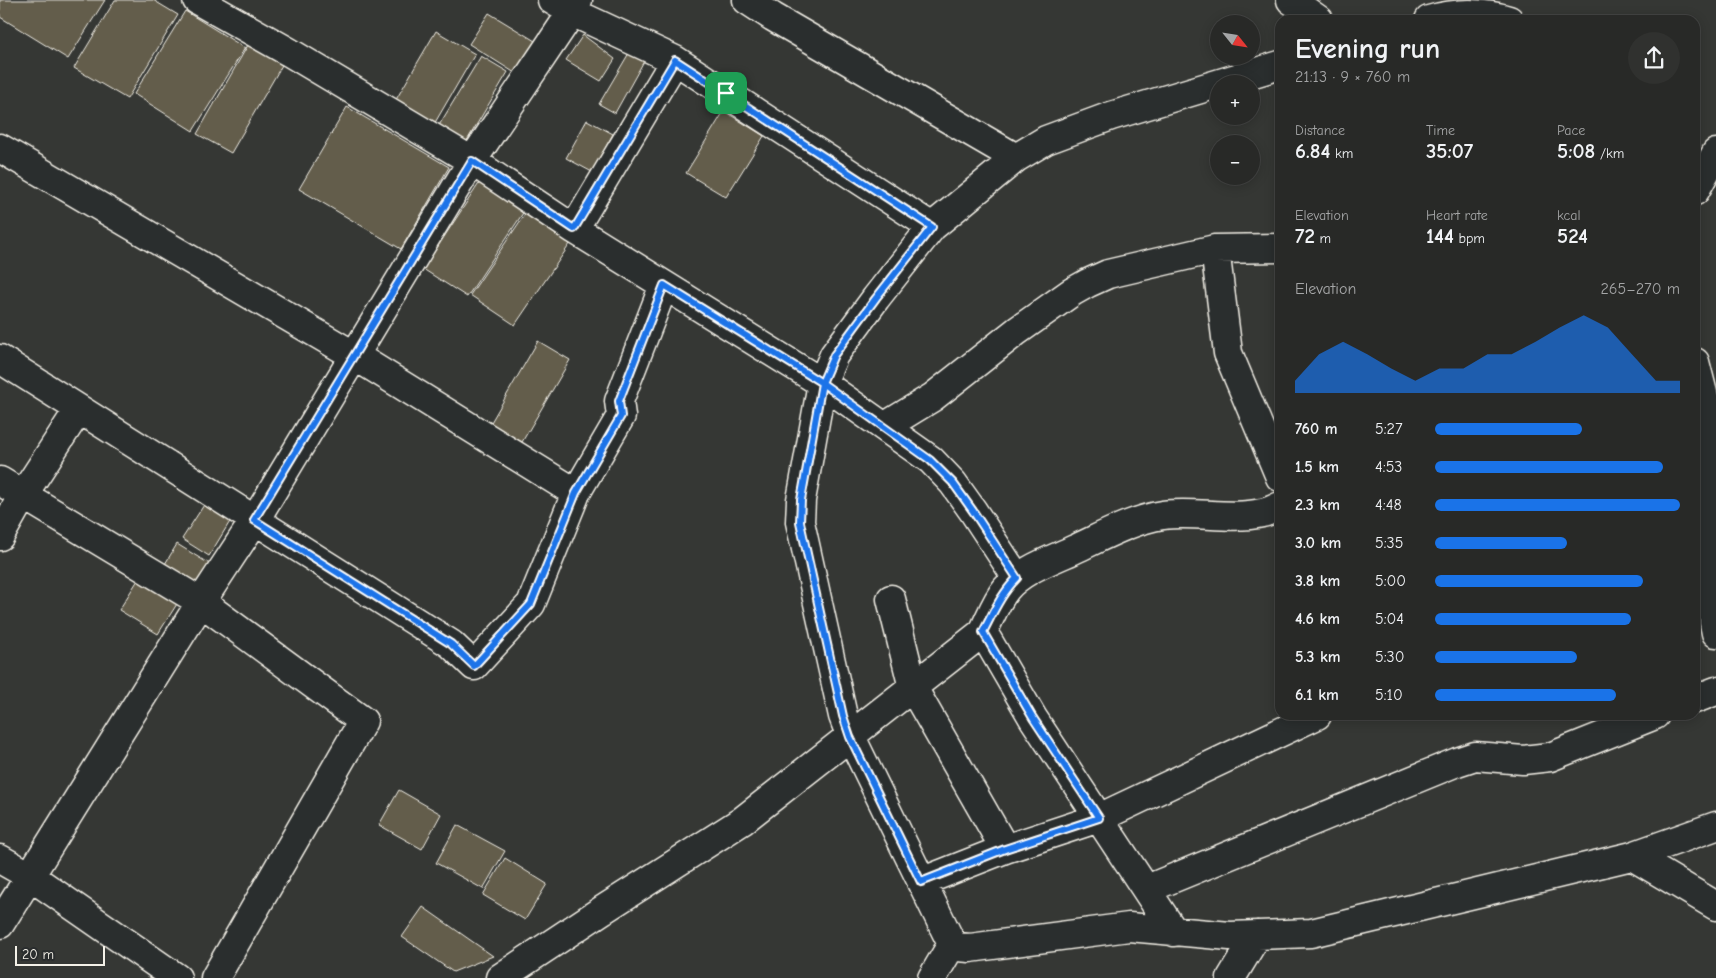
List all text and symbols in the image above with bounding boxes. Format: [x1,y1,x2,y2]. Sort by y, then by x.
north arrow [1210,15,1260,65]
map controls [1210,15,1260,185]
button: share [1628,32,1680,84]
text: Evening run [1295,33,1440,65]
text: 21:13 · 9 × 760 m [1295,68,1410,86]
pin [705,72,747,114]
button: + [1210,75,1260,125]
icon: arrive [712,79,740,107]
text: Distance [1295,122,1345,139]
text: Time [1426,122,1455,139]
text: Pace [1557,122,1585,139]
button: − [1210,135,1260,185]
text: 6.84 [1295,139,1330,163]
text: 35:07 [1426,139,1473,163]
text: 5:08 [1557,139,1595,163]
text: km [1330,145,1353,162]
text: /km [1595,145,1624,162]
text: Elevation [1295,207,1349,224]
text: Heart rate [1426,207,1488,224]
text: kcal [1557,207,1581,224]
text: 72 [1295,224,1315,248]
text: 144 [1426,224,1454,248]
text: 524 [1557,224,1588,248]
text: m [1315,230,1331,247]
text: bpm [1454,230,1485,247]
text: Elevation [1295,280,1356,298]
text: 265–270 m [1600,280,1680,298]
text: 760 m [1295,420,1337,438]
text: 5:27 [1375,420,1402,438]
text: 1.5 km [1295,458,1339,476]
text: 4:53 [1375,458,1402,476]
text: 2.3 km [1295,496,1340,514]
text: 4:48 [1375,496,1402,514]
text: 3.0 km [1295,534,1341,552]
text: 5:35 [1375,534,1403,552]
text: 3.8 km [1295,572,1340,590]
text: 5:00 [1375,572,1406,590]
text: 4.6 km [1295,610,1340,628]
text: 5:04 [1375,610,1404,628]
text: 5.3 km [1295,648,1341,666]
text: 5:30 [1375,648,1404,666]
text: 6.1 km [1295,686,1339,704]
text: 5:10 [1375,686,1403,704]
scale bar [15,943,105,966]
text: 20 m [22,946,54,963]

